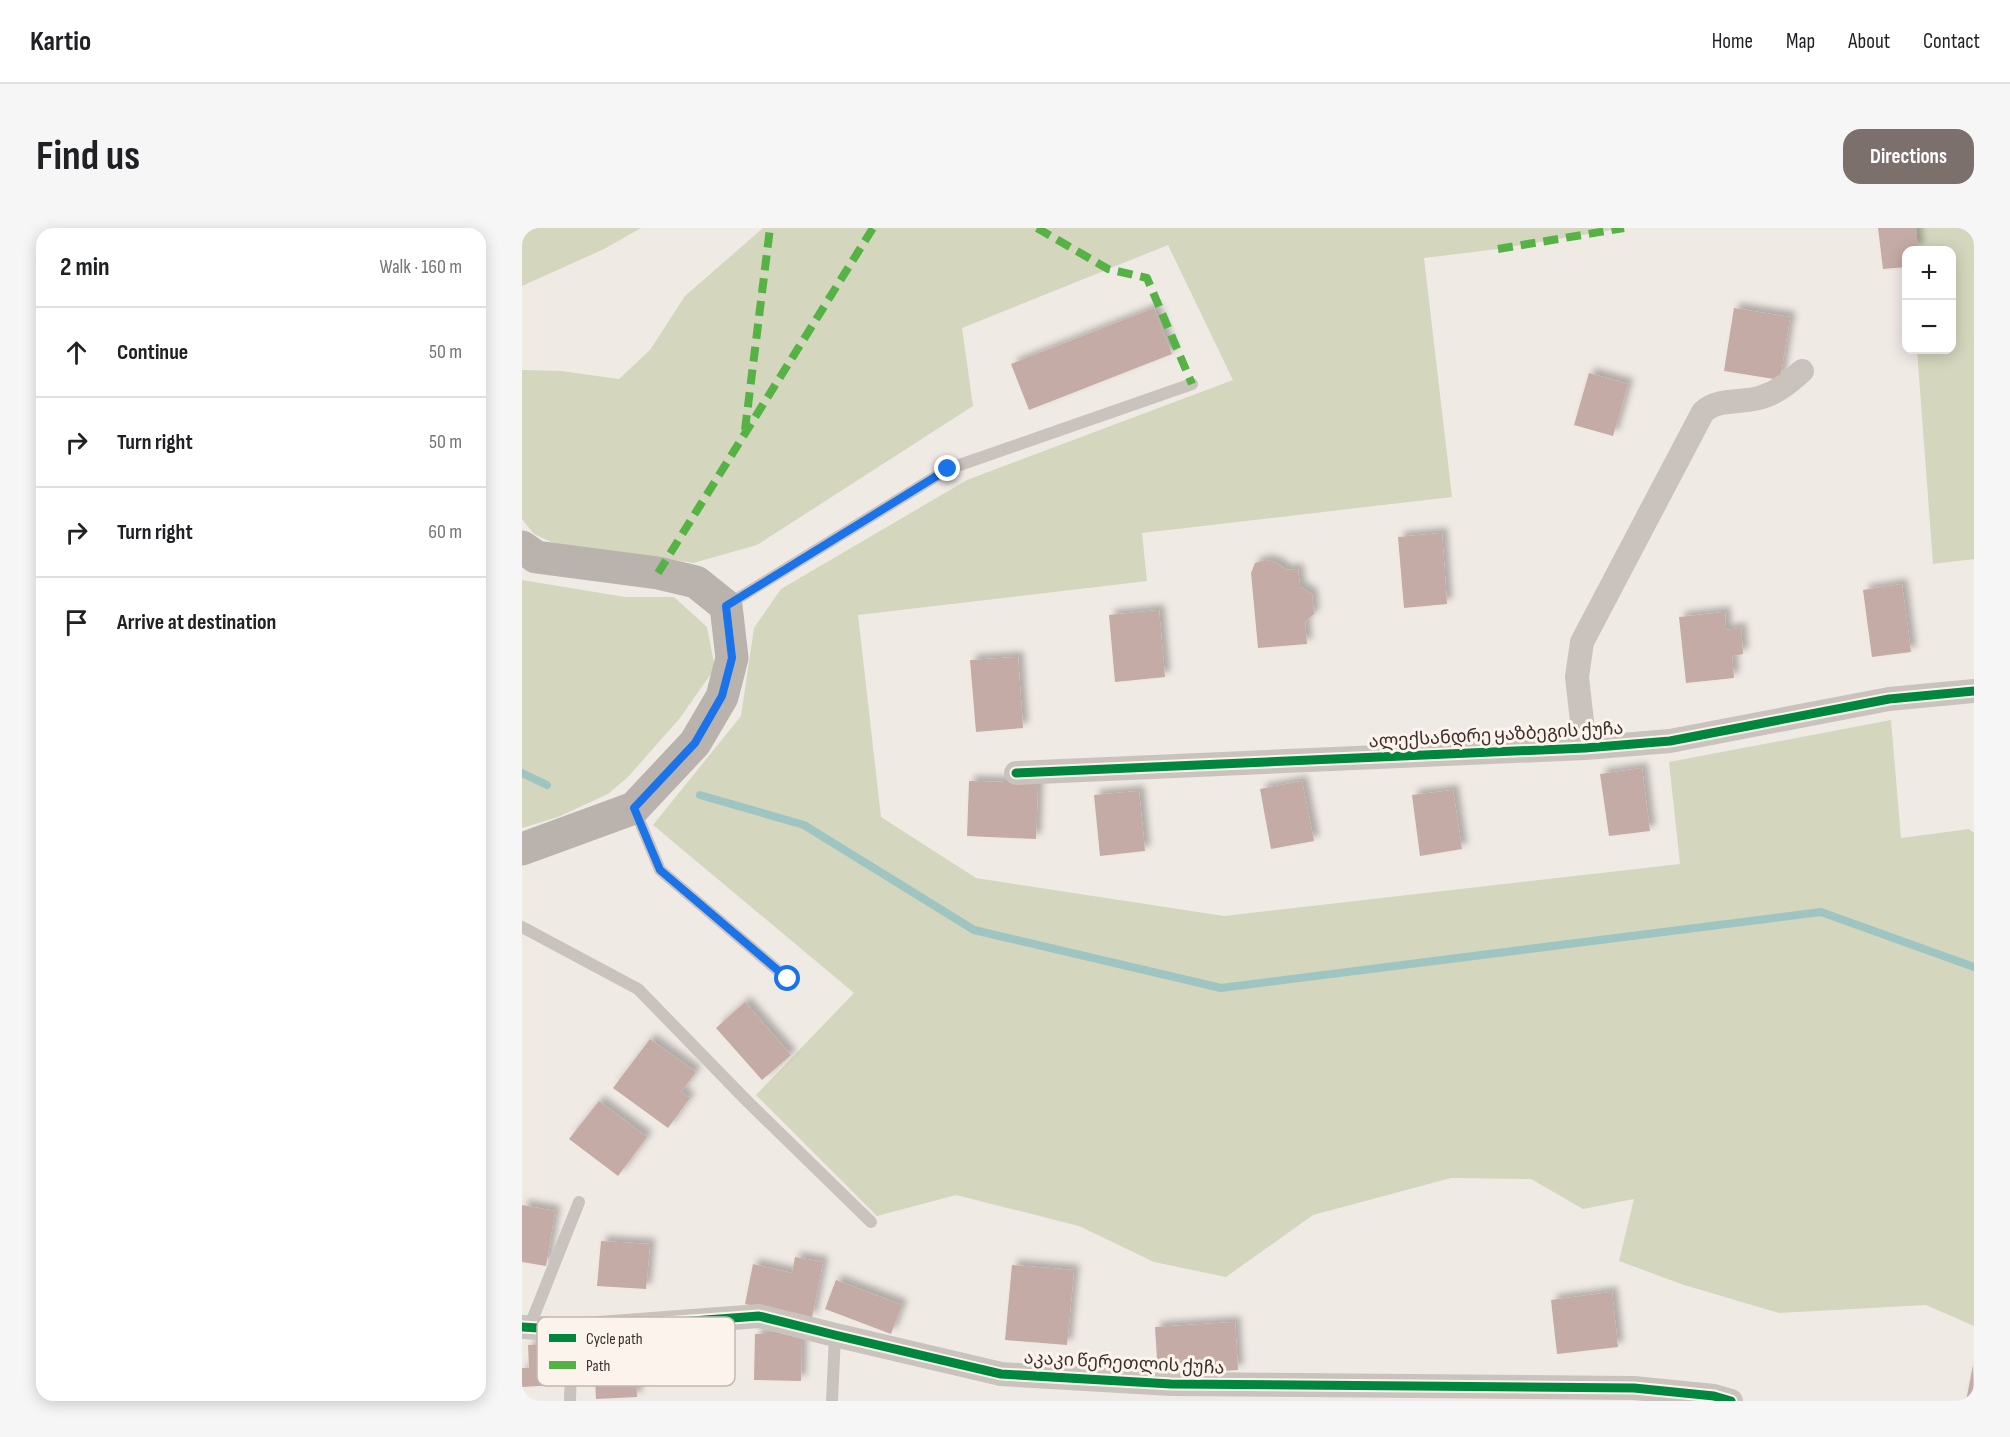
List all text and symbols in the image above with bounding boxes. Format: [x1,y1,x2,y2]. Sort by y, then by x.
text: Kartio [30,25,91,58]
text: Home [1712,29,1753,54]
text: Map [1786,29,1815,54]
text: About [1848,29,1890,54]
text: Contact [1923,29,1980,54]
button: Directions [1843,129,1974,184]
text: Find us [36,131,140,182]
map controls [1902,246,1956,354]
button: + [1902,246,1956,300]
text: 2 min [60,252,110,283]
text: Walk · 160 m [379,255,462,279]
button: − [1902,300,1956,354]
icon: ahead [60,336,93,369]
text: Continue [117,339,188,366]
text: 50 m [429,340,462,364]
icon: right [60,426,93,459]
text: Turn right [117,429,193,456]
text: 50 m [429,430,462,454]
route end [934,455,960,481]
icon: right [60,516,93,549]
text: Turn right [117,519,193,546]
text: 60 m [428,520,462,544]
icon: arrive [60,606,93,639]
text: Arrive at destination [117,609,276,636]
street label: ალექსანდრე ყაზბეგის ქუჩა [1368,718,1624,752]
route start [774,965,800,991]
legend [537,1317,735,1386]
text: Cycle path [586,1330,643,1349]
street label: აკაკი წერეთლის ქუჩა [1023,1347,1225,1379]
text: Path [586,1357,610,1376]

